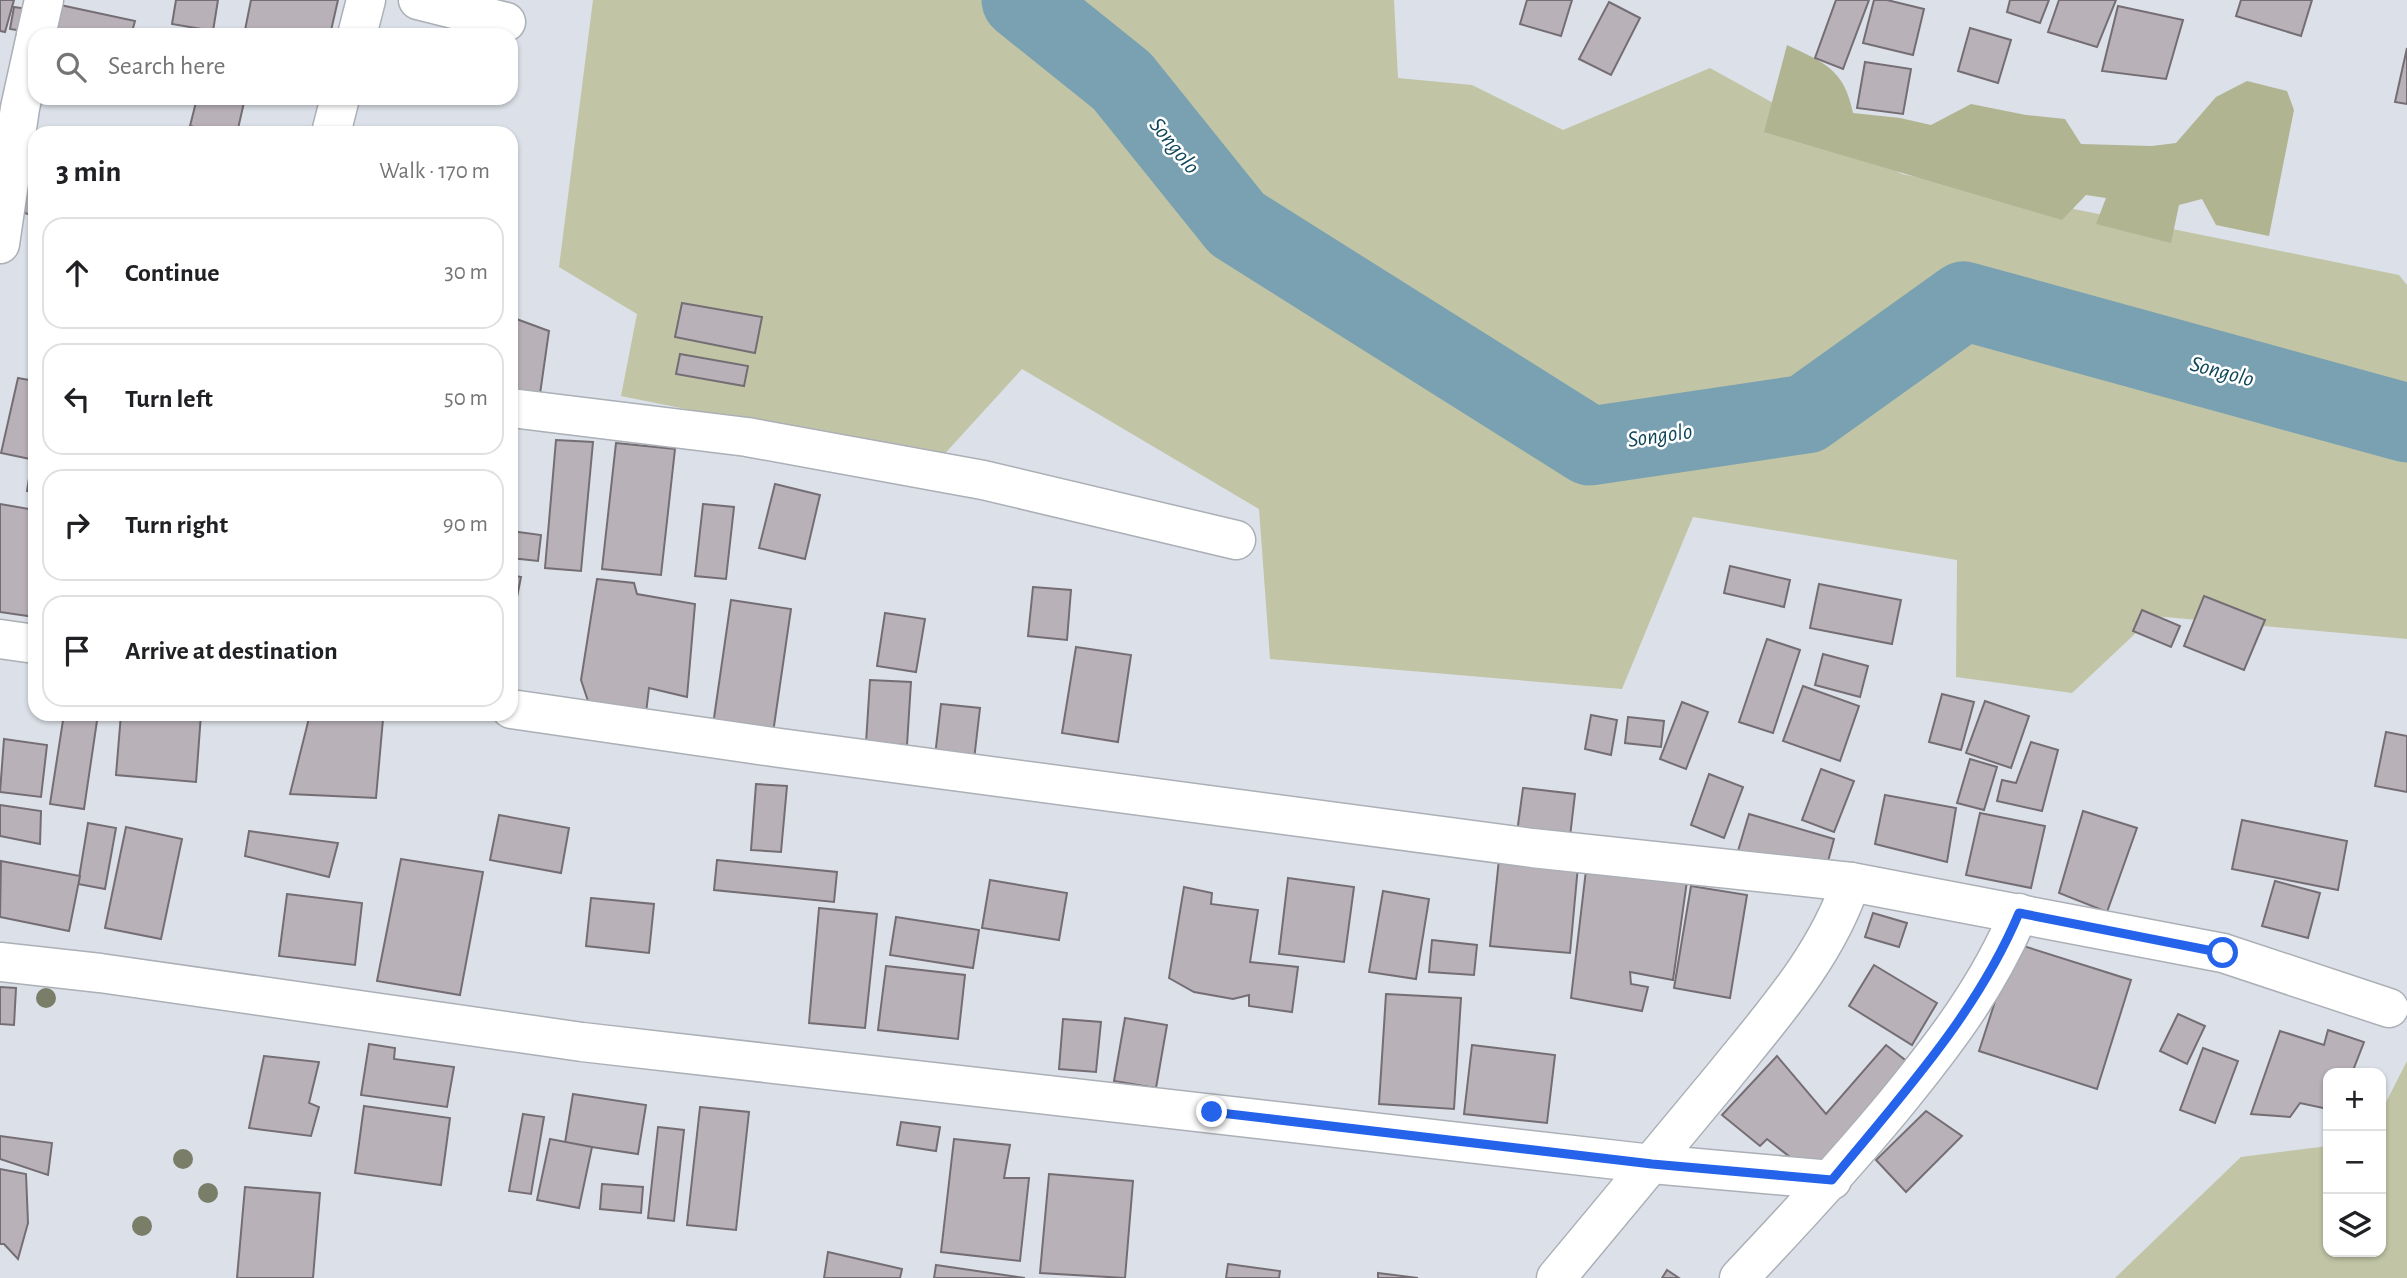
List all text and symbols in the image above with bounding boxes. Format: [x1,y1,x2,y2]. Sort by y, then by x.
search box [28,28,518,105]
icon: search [52,48,90,86]
text: Search here [108,53,226,79]
water label: Songolo [1145,114,1203,178]
text: 3 min [56,157,121,187]
text: Walk · 170 m [379,160,490,183]
icon: ahead [58,254,96,292]
text: Continue [125,260,220,286]
text: 30 m [444,261,488,284]
water label: Songolo [2188,353,2256,391]
icon: left [58,380,96,418]
text: Turn left [125,386,213,412]
text: 50 m [444,387,488,410]
water label: Songolo [1626,420,1694,452]
icon: right [58,506,96,544]
text: Turn right [125,512,228,538]
text: 90 m [443,513,488,536]
icon: arrive [58,632,96,670]
text: Arrive at destination [125,638,338,664]
route start [2207,937,2238,968]
map controls [2323,1068,2386,1257]
button: + [2323,1068,2386,1131]
route end [1196,1096,1227,1127]
button: − [2323,1131,2386,1194]
button: layers [2323,1194,2386,1257]

